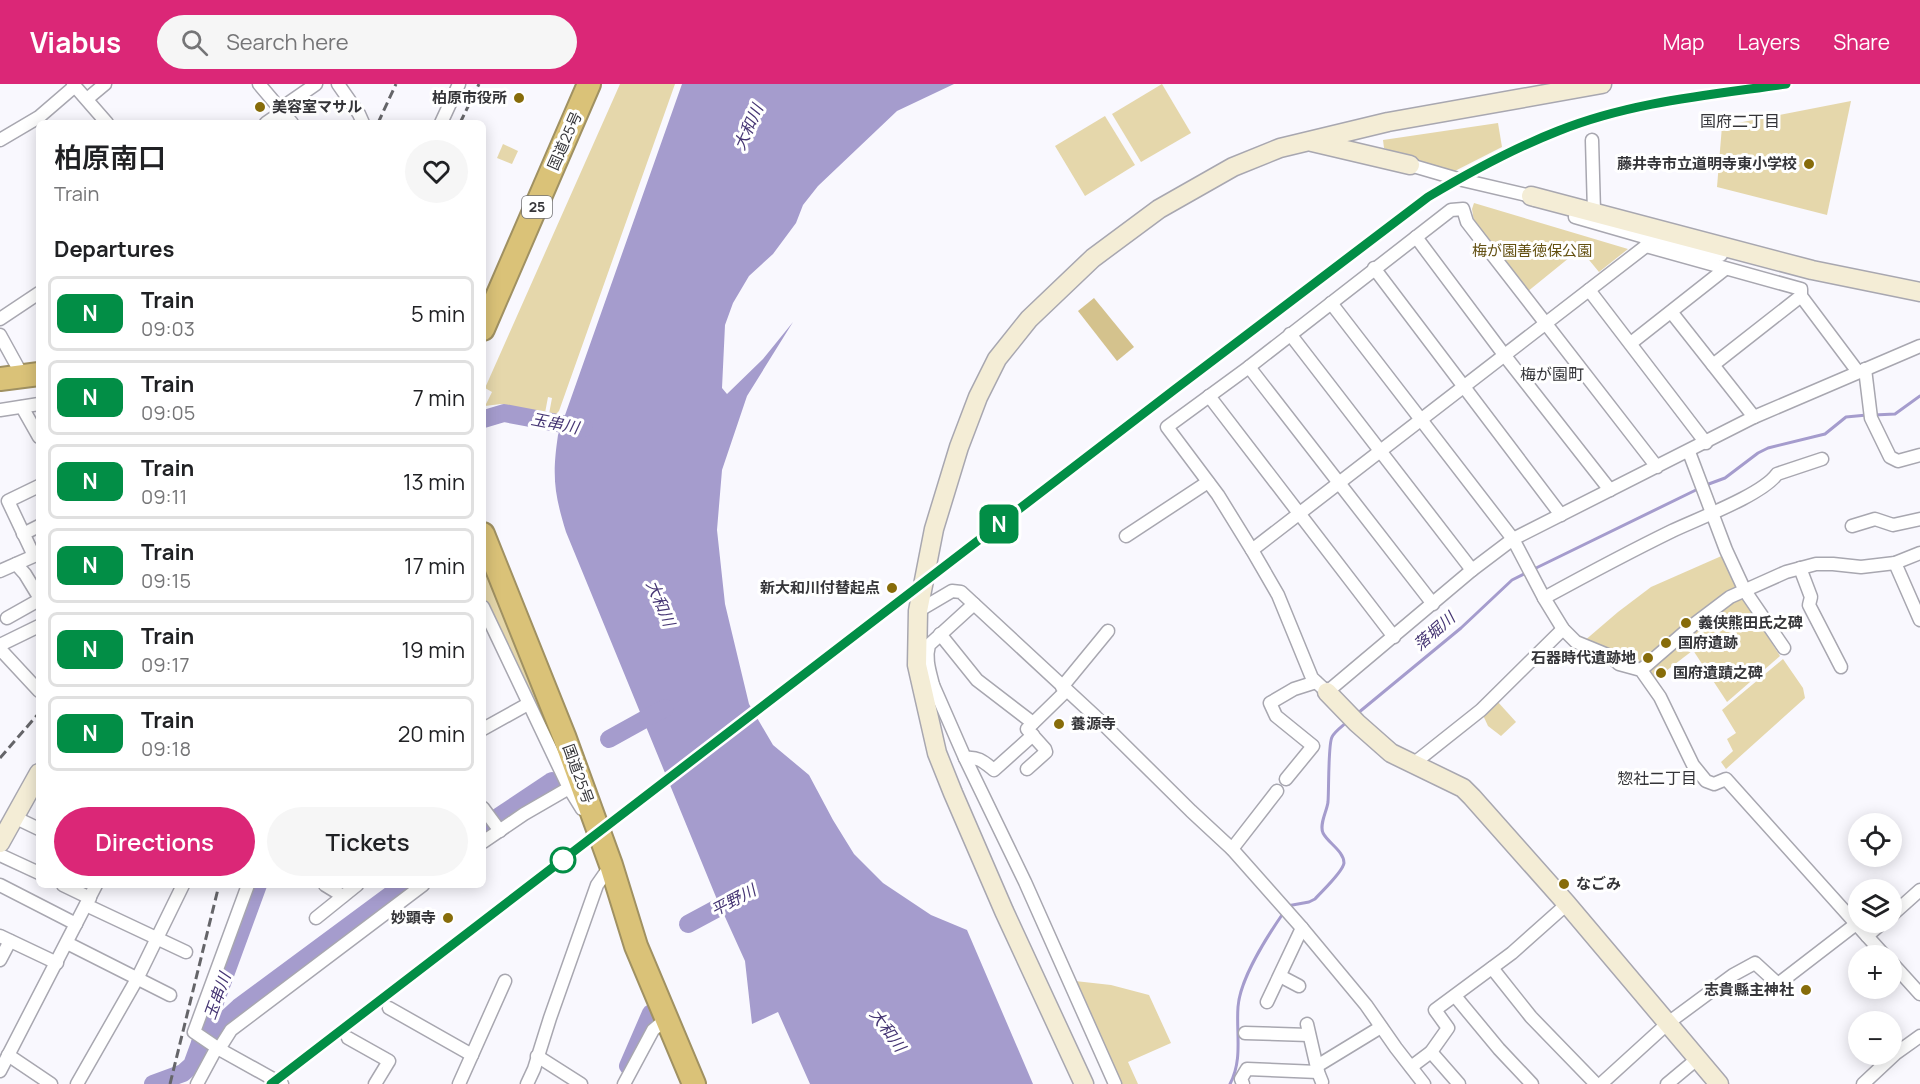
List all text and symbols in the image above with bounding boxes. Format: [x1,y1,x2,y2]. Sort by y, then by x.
search box [157,15,577,69]
text: Viabus [30,23,121,61]
icon: search [178,26,211,59]
text: Search here [226,27,349,57]
text: Map [1663,28,1704,56]
text: Layers [1737,28,1800,56]
text: Share [1833,28,1890,56]
place label: 柏原市役所 [432,87,507,108]
marker: 柏原市役所 [512,91,526,105]
place label: 美容室マサル [272,96,362,117]
water label: 大和川 [728,99,769,153]
marker: 美容室マサル [253,100,267,114]
street label: 国道25号 [542,108,587,173]
district label: 国府二丁目 [1700,110,1780,132]
text: 柏原南口 [54,138,166,176]
button: heart [405,140,468,203]
place label: 藤井寺市立道明寺東小学校 [1617,153,1797,174]
marker: 藤井寺市立道明寺東小学校 [1802,157,1816,171]
text: Train [54,180,99,207]
road number: 25 [522,196,552,218]
text: Departures [54,234,174,264]
park label: 梅が園善徳保公園 [1472,240,1592,261]
text: Train [141,285,194,315]
text: N [82,299,98,327]
text: 5 min [411,299,465,329]
text: 09:03 [141,315,195,342]
district label: 梅が園町 [1520,363,1584,385]
text: Train [141,369,194,399]
text: N [82,383,98,411]
text: 7 min [413,383,465,413]
text: 09:05 [141,399,195,426]
water label: 玉串川 [529,408,583,439]
text: Train [141,453,194,483]
text: N [82,467,98,495]
text: 13 min [403,467,465,497]
text: 09:11 [141,483,187,510]
line badge: N [980,504,1018,544]
text: N [991,510,1007,538]
text: Train [141,537,194,567]
text: N [82,551,98,579]
text: 17 min [404,551,465,581]
text: 09:15 [141,567,191,594]
water label: 大和川 [641,577,681,631]
place label: 新大和川付替起点 [760,577,880,598]
marker: 新大和川付替起点 [885,581,899,595]
water label: 落堀川 [1409,606,1461,655]
place label: 義侠熊田氏之碑 [1698,612,1803,633]
marker: 義侠熊田氏之碑 [1679,616,1693,630]
text: Train [141,621,194,651]
place label: 国府遺跡 [1678,632,1738,653]
text: N [82,635,98,663]
text: 19 min [402,635,465,665]
marker: 国府遺跡 [1659,636,1673,650]
place label: 石器時代遺跡地 [1531,647,1636,668]
text: 09:17 [141,651,189,678]
marker: 石器時代遺跡地 [1641,651,1655,665]
place label: 国府遺蹟之碑 [1673,662,1763,683]
marker: 国府遺蹟之碑 [1654,666,1668,680]
text: Train [141,705,194,735]
place label: 養源寺 [1071,713,1116,734]
marker: 養源寺 [1052,717,1066,731]
text: N [82,719,98,747]
text: 20 min [398,719,465,749]
text: 09:18 [141,735,191,762]
street label: 国道25号 [558,741,599,807]
district label: 惣社二丁目 [1617,767,1697,789]
button: Directions [54,807,255,876]
button: Tickets [267,807,468,876]
map controls [1848,813,1902,1065]
button: locate [1848,813,1902,867]
unlabelled marker [550,847,576,873]
place label: なごみ [1576,873,1621,894]
marker: なごみ [1557,877,1571,891]
water label: 平野川 [707,878,761,921]
button: layers [1848,879,1902,933]
place label: 妙顕寺 [391,907,436,928]
marker: 妙顕寺 [441,911,455,925]
button: + [1848,945,1902,999]
water label: 玉串川 [198,968,236,1022]
place label: 志貴縣主神社 [1704,979,1794,1000]
marker: 志貴縣主神社 [1799,983,1813,997]
water label: 大和川 [865,1004,912,1057]
button: − [1848,1011,1902,1065]

